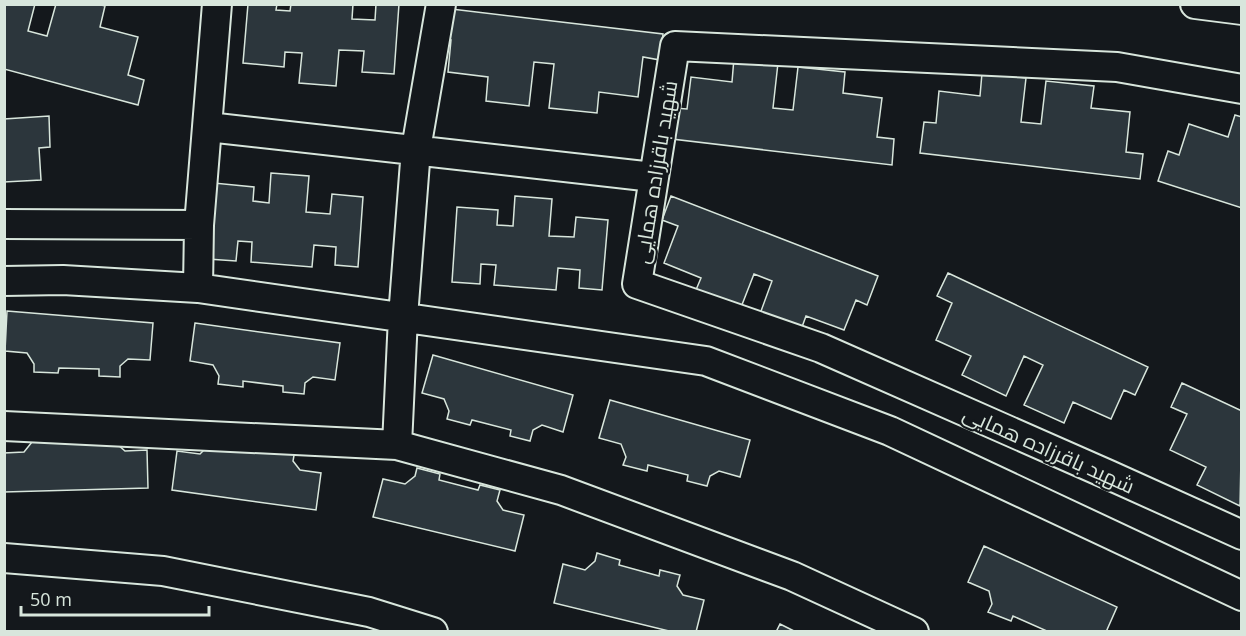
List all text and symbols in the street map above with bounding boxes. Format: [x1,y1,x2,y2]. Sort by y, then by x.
street label: شهید باقرزاده همایی [627,78,683,266]
street label: شهید باقرزاده همایی [959,399,1139,499]
scale bar [21,579,208,617]
text: 50 m [30,587,72,611]

